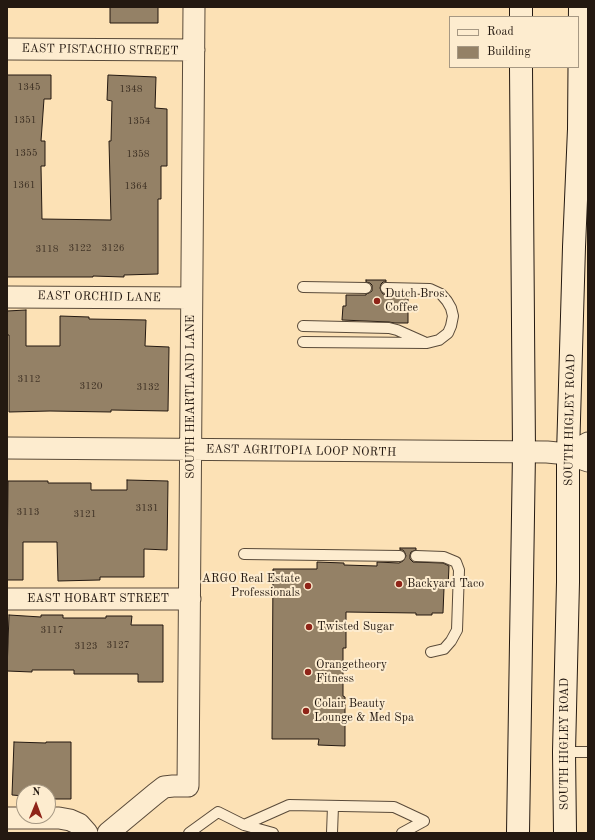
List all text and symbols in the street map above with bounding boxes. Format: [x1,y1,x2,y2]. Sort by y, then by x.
legend [449,16,579,68]
text: Road [487,26,514,38]
street label: EAST PISTACHIO STREET [21,41,179,59]
text: Building [487,46,531,58]
house number: 1345 [17,81,41,93]
house number: 1348 [119,83,143,95]
house number: 1351 [13,114,37,126]
house number: 1354 [127,115,151,127]
house number: 1355 [14,147,38,159]
house number: 1358 [126,148,150,160]
house number: 1361 [12,179,36,191]
house number: 1364 [124,180,148,192]
house number: 3122 [68,242,92,254]
house number: 3126 [101,242,125,254]
house number: 3118 [35,243,59,255]
place label: Dutch Bros. Coffee [385,287,448,315]
street label: EAST ORCHID LANE [37,289,161,305]
marker: Dutch Bros. Coffee [372,296,382,306]
street label: SOUTH HEARTLAND LANE [184,315,198,479]
street label: SOUTH HIGLEY ROAD [562,354,578,486]
house number: 3112 [17,373,41,385]
house number: 3120 [79,380,103,392]
house number: 3132 [136,381,160,393]
street label: EAST AGRITOPIA LOOP NORTH [206,442,396,460]
house number: 3131 [135,502,159,514]
house number: 3113 [16,506,40,518]
house number: 3121 [73,508,97,520]
place label: ARGO Real Estate Professionals [202,572,300,600]
place label: Backyard Taco [407,577,484,591]
marker: Backyard Taco [394,579,404,589]
marker: ARGO Real Estate Professionals [303,581,313,591]
street label: EAST HOBART STREET [27,592,169,606]
place label: Twisted Sugar [317,620,394,634]
marker: Twisted Sugar [304,622,314,632]
house number: 3117 [40,624,64,636]
house number: 3127 [106,639,130,651]
house number: 3123 [74,640,98,652]
place label: Orangetheory Fitness [316,658,387,686]
marker: Orangetheory Fitness [303,667,313,677]
street label: SOUTH HIGLEY ROAD [558,678,572,810]
place label: Colair Beauty Lounge & Med Spa [314,697,414,725]
marker: Colair Beauty Lounge & Med Spa [301,706,311,716]
north arrow [16,784,56,824]
text: N [32,787,40,798]

